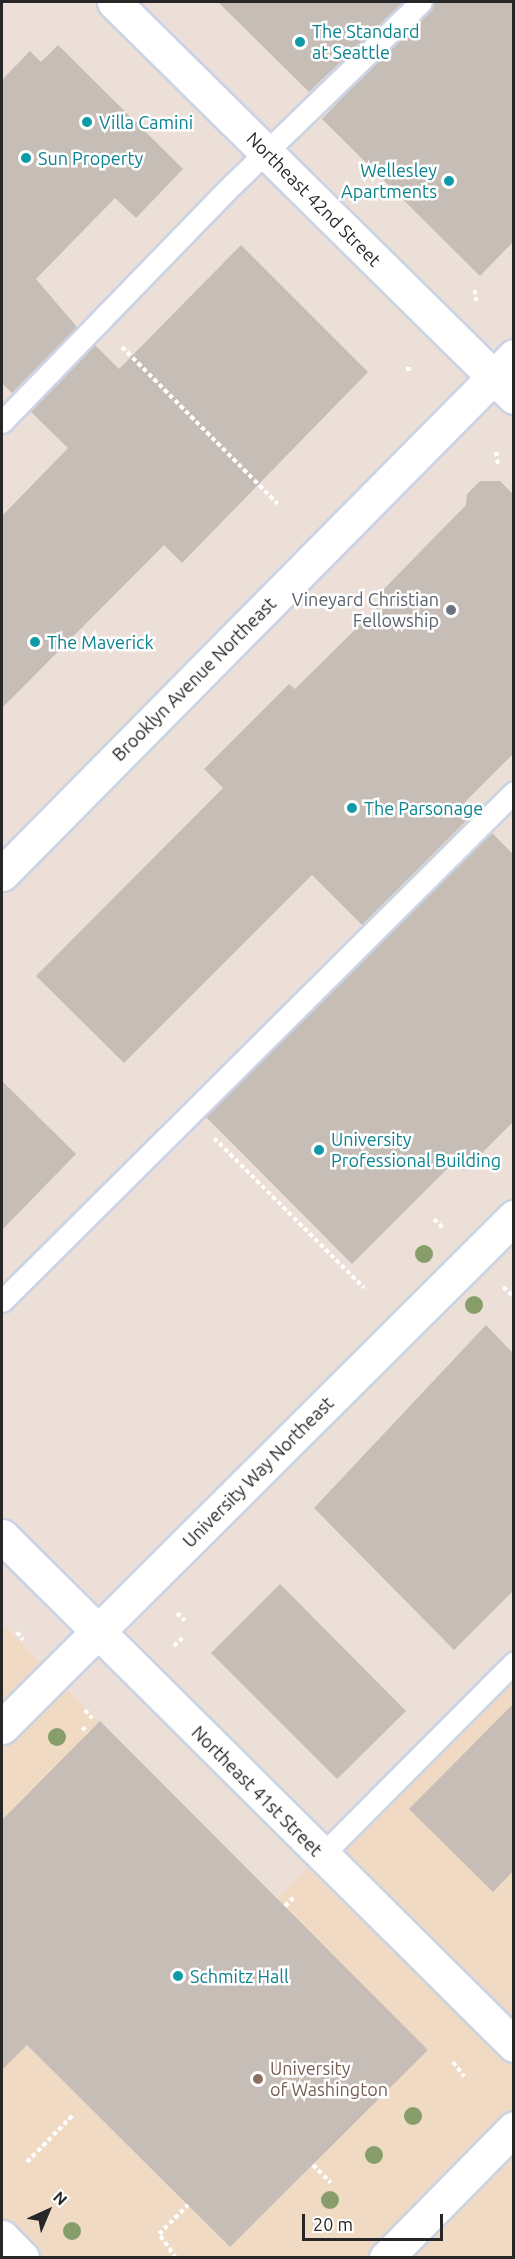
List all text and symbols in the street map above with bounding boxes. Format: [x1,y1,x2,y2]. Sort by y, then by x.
place label: The Standard at Seattle [312,21,419,63]
marker: The Standard at Seattle [293,35,307,49]
place label: Villa Camini [99,111,193,133]
marker: Villa Camini [80,115,94,129]
street label: Northeast 42nd Street [242,127,386,271]
place label: Sun Property [38,147,143,169]
marker: Sun Property [19,151,33,165]
place label: Wellesley Apartments [341,160,437,202]
marker: Wellesley Apartments [442,174,456,188]
place label: Vineyard Christian Fellowship [292,589,439,632]
street label: Brooklyn Avenue Northeast [108,593,280,765]
marker: Vineyard Christian Fellowship [444,603,458,617]
place label: The Maverick [47,631,154,653]
marker: The Maverick [28,635,42,649]
place label: The Parsonage [364,797,483,819]
marker: The Parsonage [345,801,359,815]
place label: University Professional Building [331,1129,501,1172]
marker: University Professional Building [312,1143,326,1157]
street label: University Way Northeast [178,1392,338,1552]
street label: Northeast 41st Street [187,1721,327,1861]
place label: Schmitz Hall [190,1965,289,1987]
marker: Schmitz Hall [171,1969,185,1983]
place label: University of Washington [270,2058,388,2100]
marker: University of Washington [251,2072,265,2086]
north arrow [18,2181,78,2241]
text: N [50,2187,71,2209]
scale bar [305,2202,446,2240]
text: 20 m [313,2214,353,2234]

